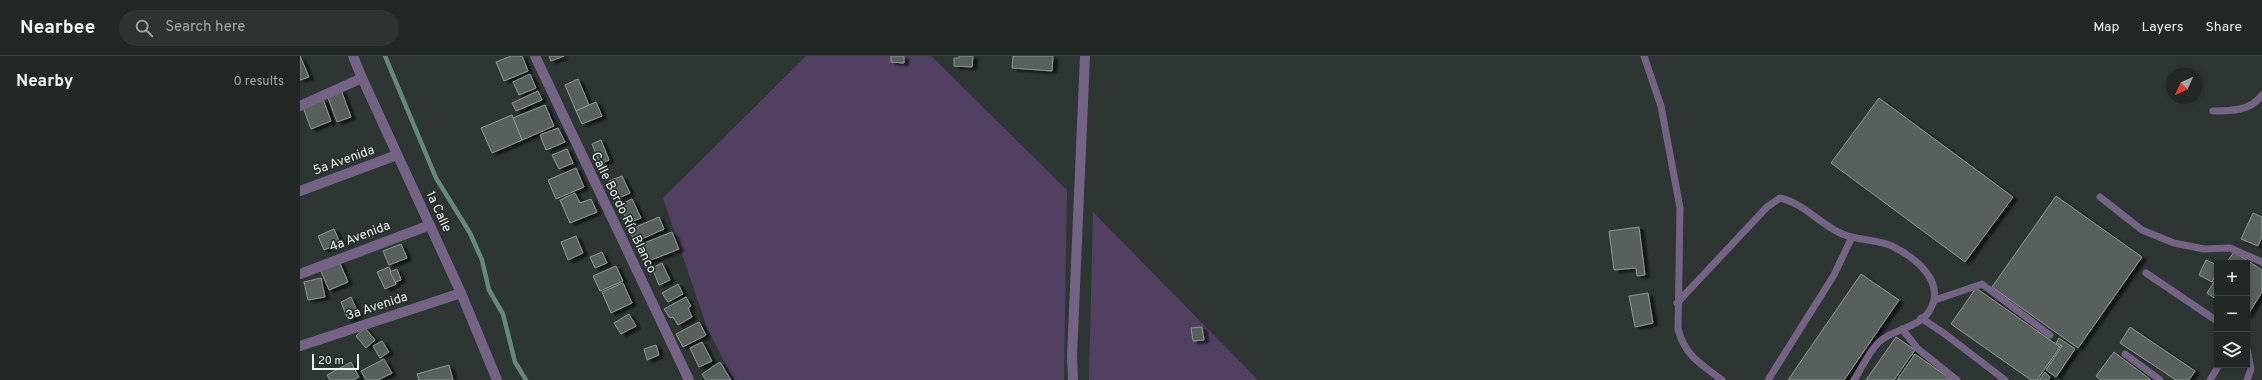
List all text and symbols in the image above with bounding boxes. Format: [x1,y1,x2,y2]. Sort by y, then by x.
search box [119,10,399,46]
text: Nearbee [20,16,95,40]
icon: search [133,17,155,39]
text: Search here [165,18,245,37]
text: Map [2093,19,2119,36]
text: Layers [2141,19,2183,36]
text: Share [2205,19,2242,36]
north arrow [2166,68,2202,104]
text: Nearby [16,71,73,93]
text: 0 results [233,74,284,90]
street label: 5a Avenida [311,143,377,179]
street label: Calle Bordo Río Blanco [587,150,659,276]
street label: 1a Calle [422,189,454,235]
street label: 4a Avenida [327,218,393,256]
map controls [2214,260,2250,368]
button: + [2214,260,2250,296]
street label: 3a Avenida [344,290,410,324]
button: − [2214,296,2250,332]
button: layers [2214,332,2250,368]
scale bar [312,352,359,371]
text: 20 m [318,354,344,368]

